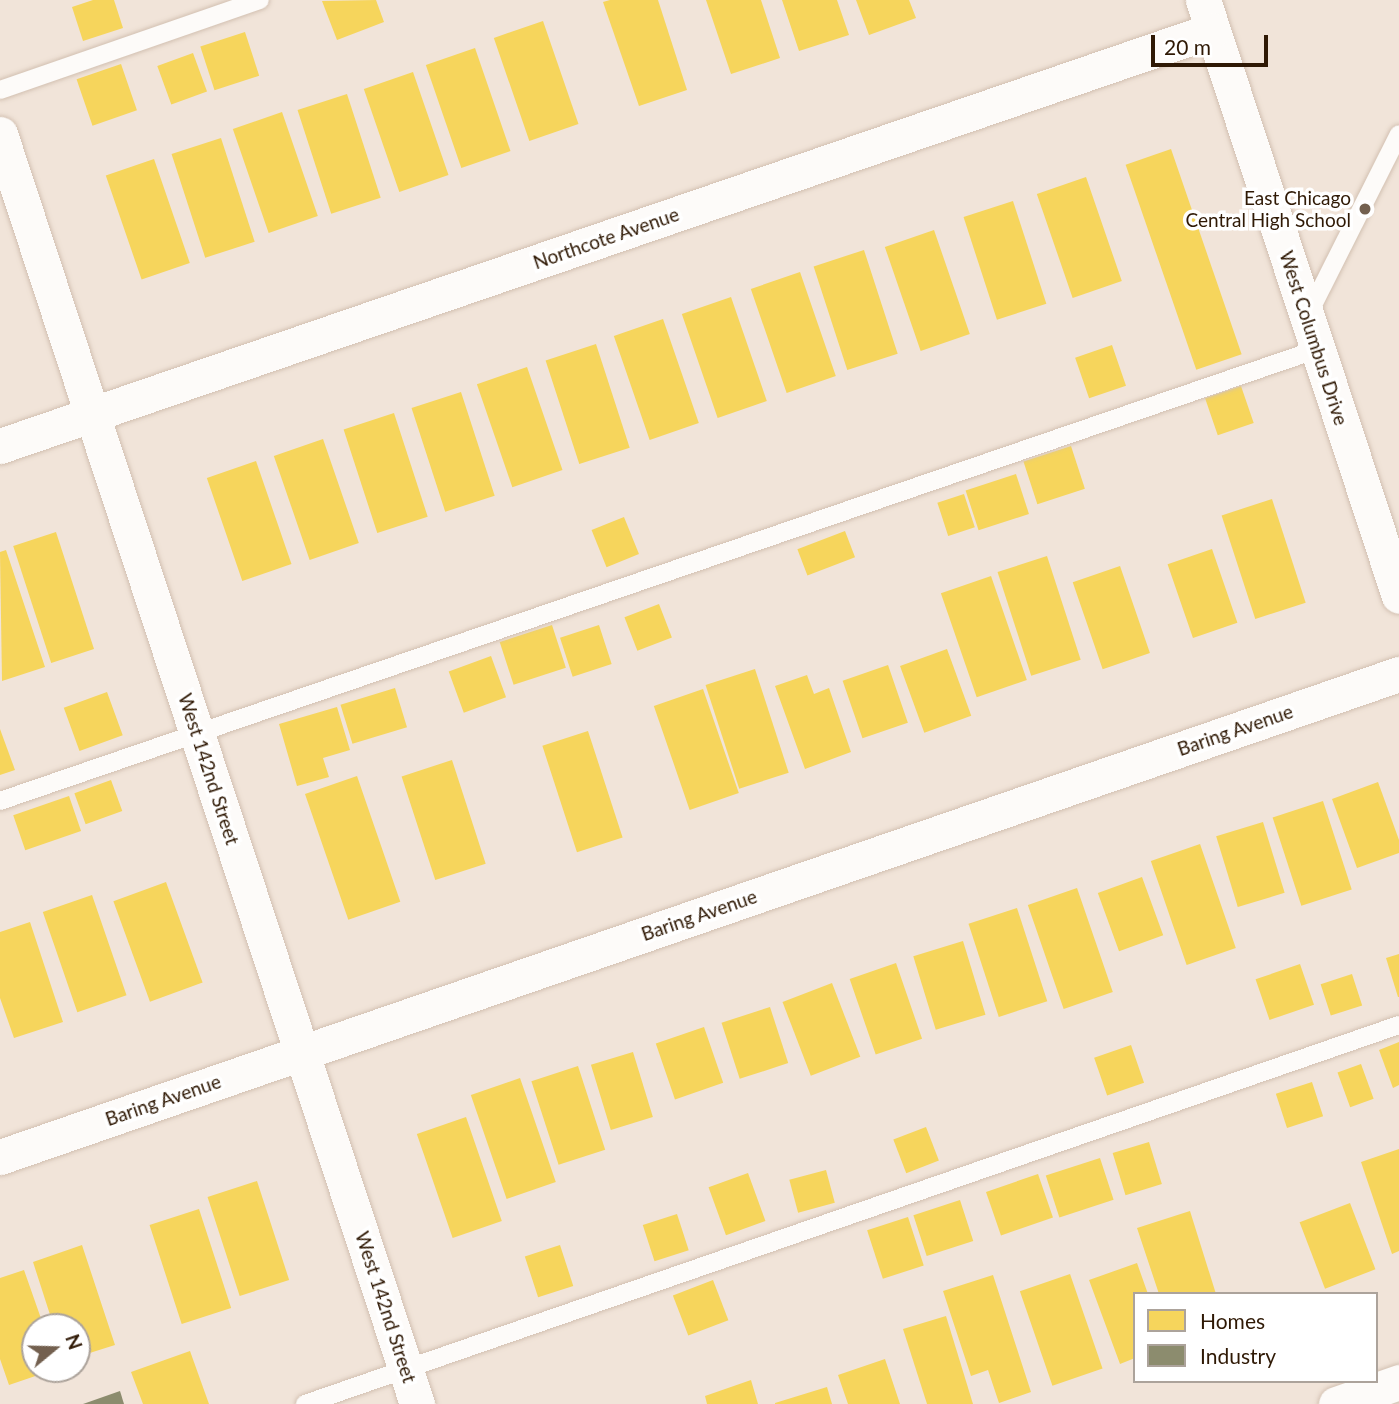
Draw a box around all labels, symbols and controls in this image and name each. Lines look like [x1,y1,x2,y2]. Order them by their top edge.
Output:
scale bar [1154,21,1271,65]
text: 20 m [1164,34,1211,59]
place label: East Chicago Central High School [1185,187,1351,231]
marker: East Chicago Central High School [1357,201,1373,217]
street label: Northcote Avenue [530,202,682,274]
street label: West Columbus Drive [1275,248,1353,428]
street label: West 142nd Street [174,690,244,848]
street label: Baring Avenue [1174,699,1296,761]
street label: Baring Avenue [638,884,760,946]
street label: Baring Avenue [102,1069,224,1131]
street label: West 142nd Street [351,1228,421,1386]
legend [1133,1292,1378,1383]
text: Homes [1200,1308,1265,1333]
north arrow [21,1313,91,1383]
text: N [61,1331,88,1352]
text: Industry [1200,1343,1276,1368]

